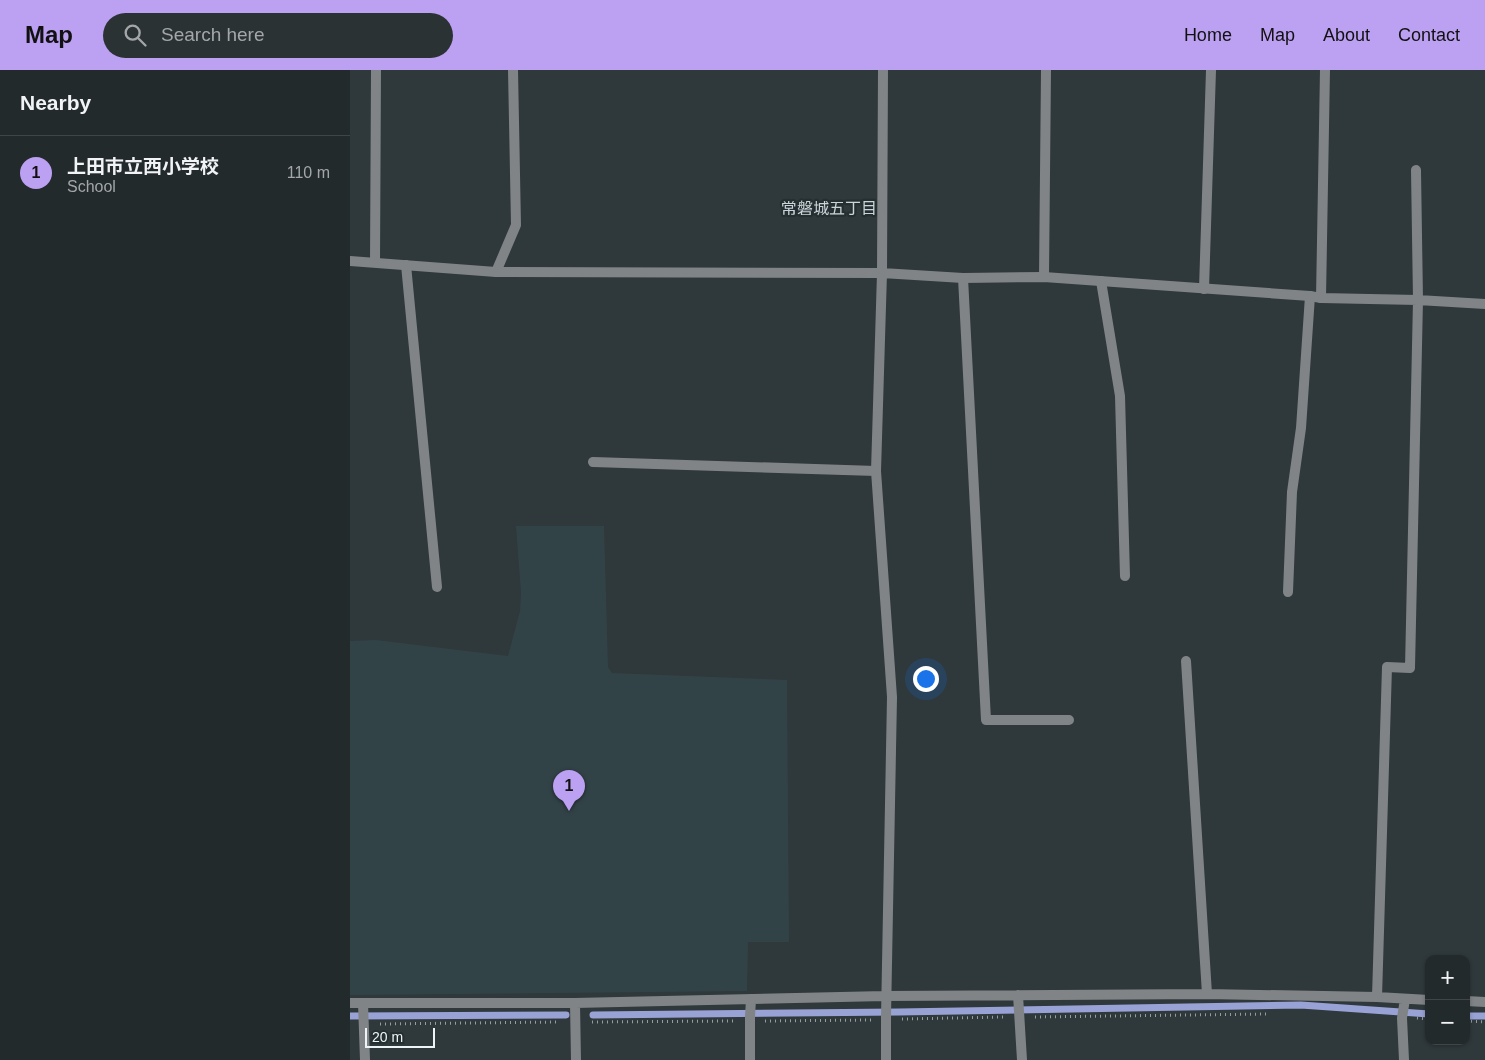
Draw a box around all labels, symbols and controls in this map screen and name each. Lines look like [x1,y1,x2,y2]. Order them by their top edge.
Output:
search box [103,13,453,58]
text: Map [25,21,73,48]
icon: search [121,21,149,49]
text: Search here [161,24,265,45]
text: Home [1184,25,1232,45]
text: Map [1260,25,1295,45]
text: About [1323,25,1370,45]
text: Contact [1398,25,1460,45]
text: Nearby [20,91,91,114]
text: 上田市立西小学校 [67,156,219,177]
text: 1 [32,164,40,181]
text: 110 m [287,164,330,181]
text: School [67,178,116,195]
district label: 常磐城五丁目 [781,200,877,217]
your location [913,666,939,692]
pin: 1 [553,770,585,811]
map controls [1425,955,1470,1045]
button: + [1425,955,1470,1000]
button: − [1425,1000,1470,1045]
scale bar [365,1025,435,1048]
text: 20 m [372,1029,403,1045]

